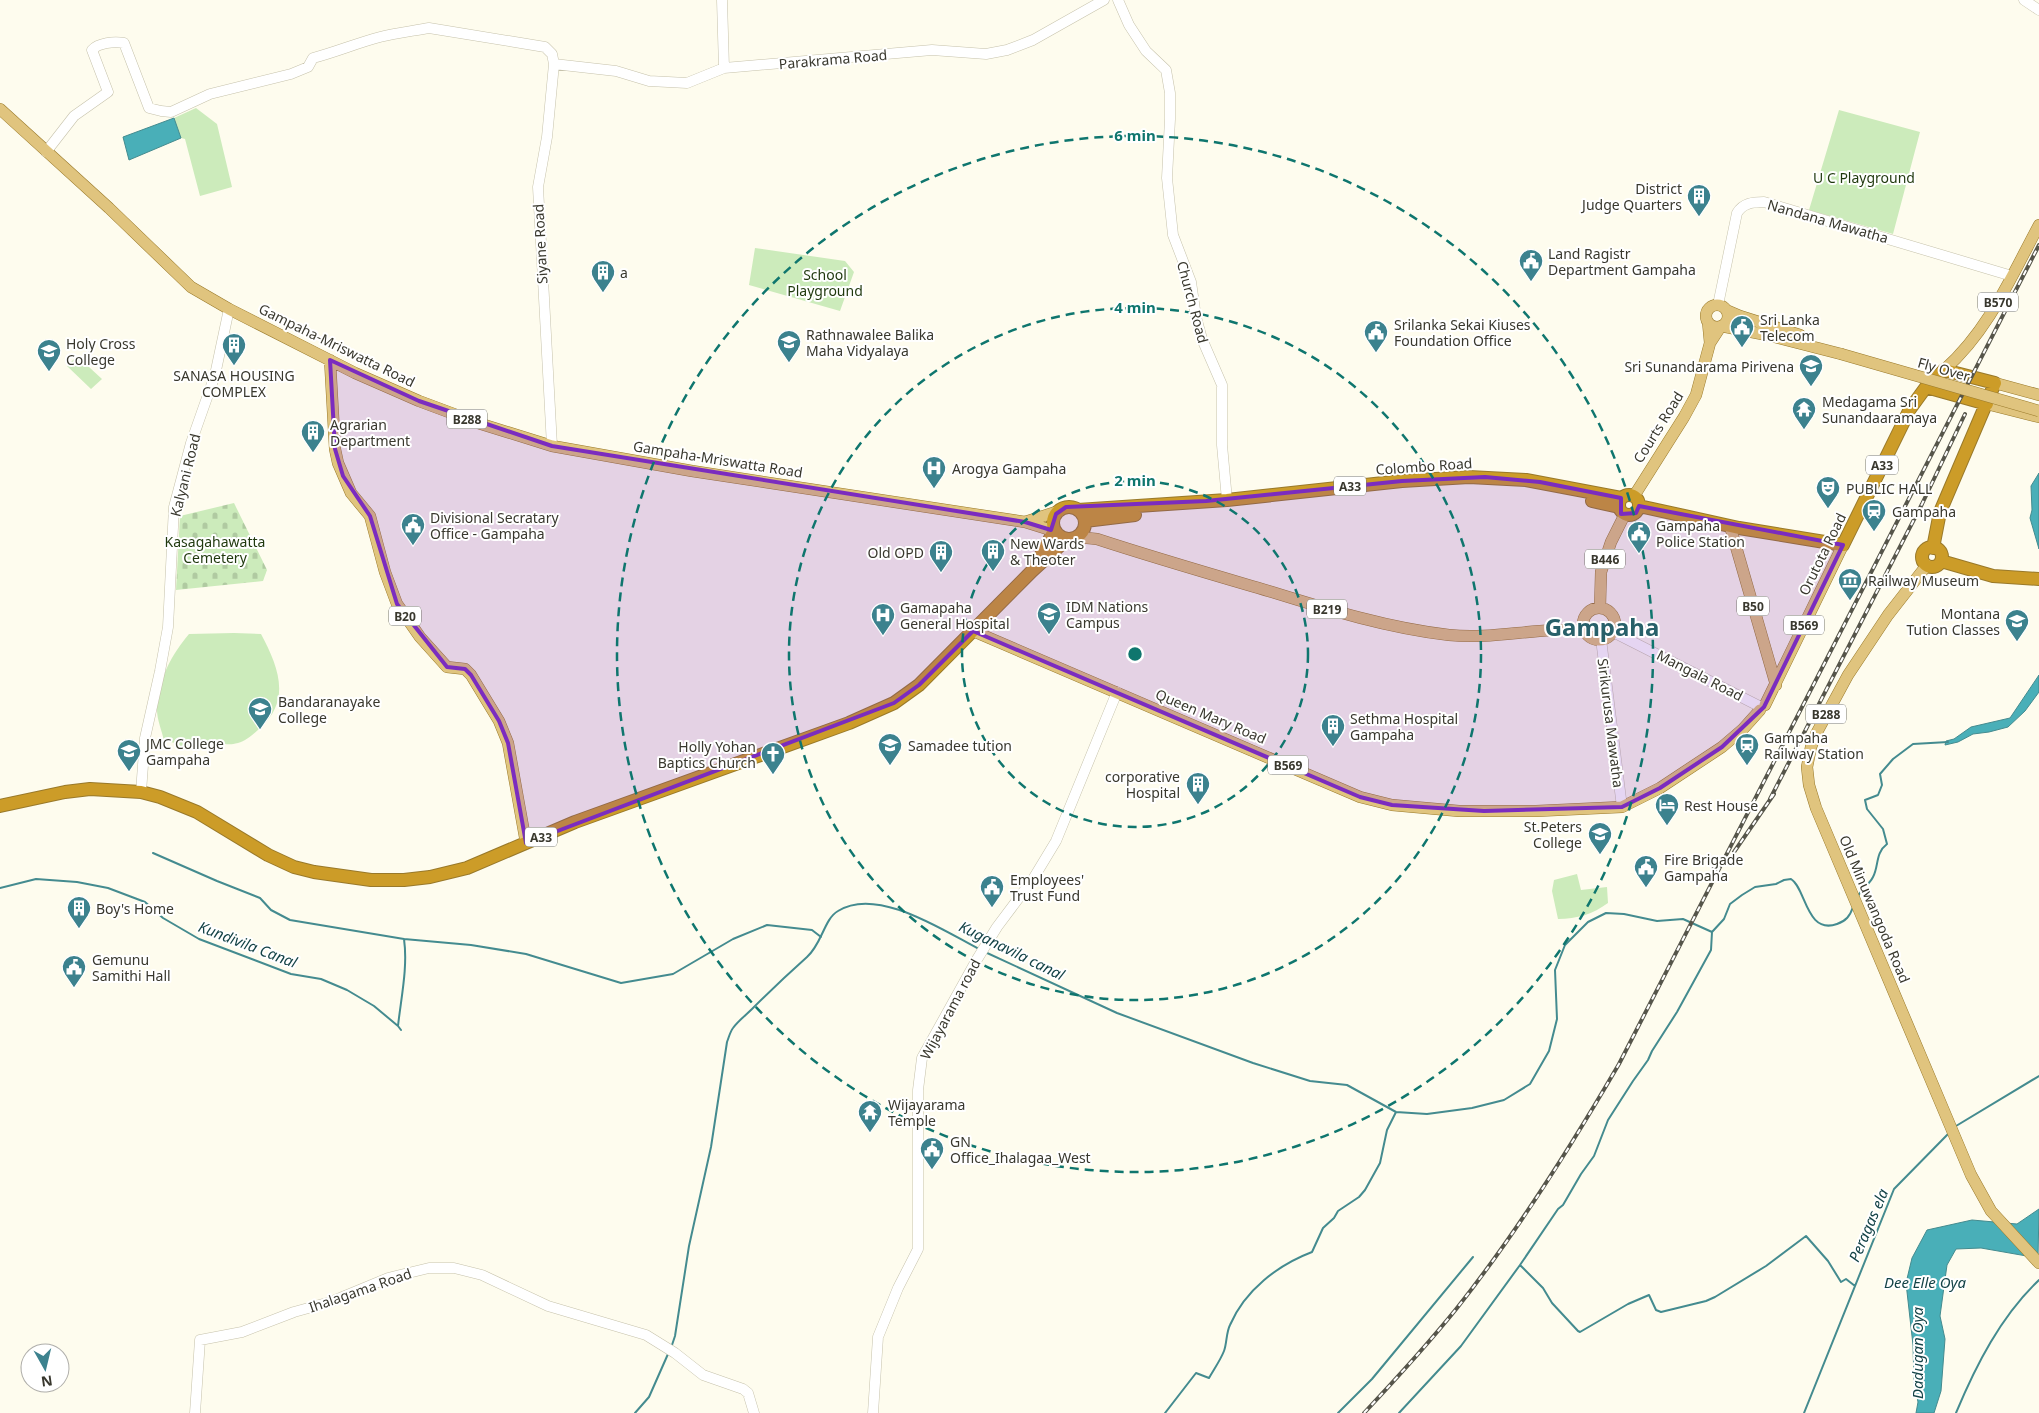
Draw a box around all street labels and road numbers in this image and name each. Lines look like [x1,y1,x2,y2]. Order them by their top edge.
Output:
street label: Parakrama Road [778,45,888,73]
street label: Nandana Mawatha [1765,195,1891,247]
street label: Siyane Road [528,203,552,285]
street label: Church Road [1173,259,1213,345]
road number: B570 [1978,292,2018,312]
street label: Gampaha-Mriswatta Road [256,299,418,391]
street label: Fly Over [1916,353,1972,386]
street label: Courts Road [1629,388,1687,466]
road number: B288 [447,409,487,428]
street label: Kalyani Road [166,432,204,518]
street label: Gampaha-Mriswatta Road [632,436,804,482]
street label: Colombo Road [1375,453,1473,479]
road number: A33 [1866,456,1898,474]
road number: A33 [1334,476,1366,496]
street label: Orutota Road [1794,510,1850,598]
road number: B446 [1585,550,1625,568]
road number: B50 [1737,596,1769,616]
road number: B219 [1307,600,1347,618]
road number: B20 [389,606,421,626]
road number: B569 [1784,616,1824,634]
street label: Mangala Road [1654,645,1746,705]
street label: Sirikurusa Mawatha [1594,657,1628,789]
street label: Queen Mary Road [1153,684,1269,748]
road number: B288 [1806,704,1846,724]
road number: B569 [1268,756,1308,774]
road number: A33 [525,828,557,846]
street label: Old Minuwangoda Road [1835,832,1915,986]
street label: Wijayarama road [915,955,985,1063]
street label: Ihalagama Road [306,1264,414,1316]

